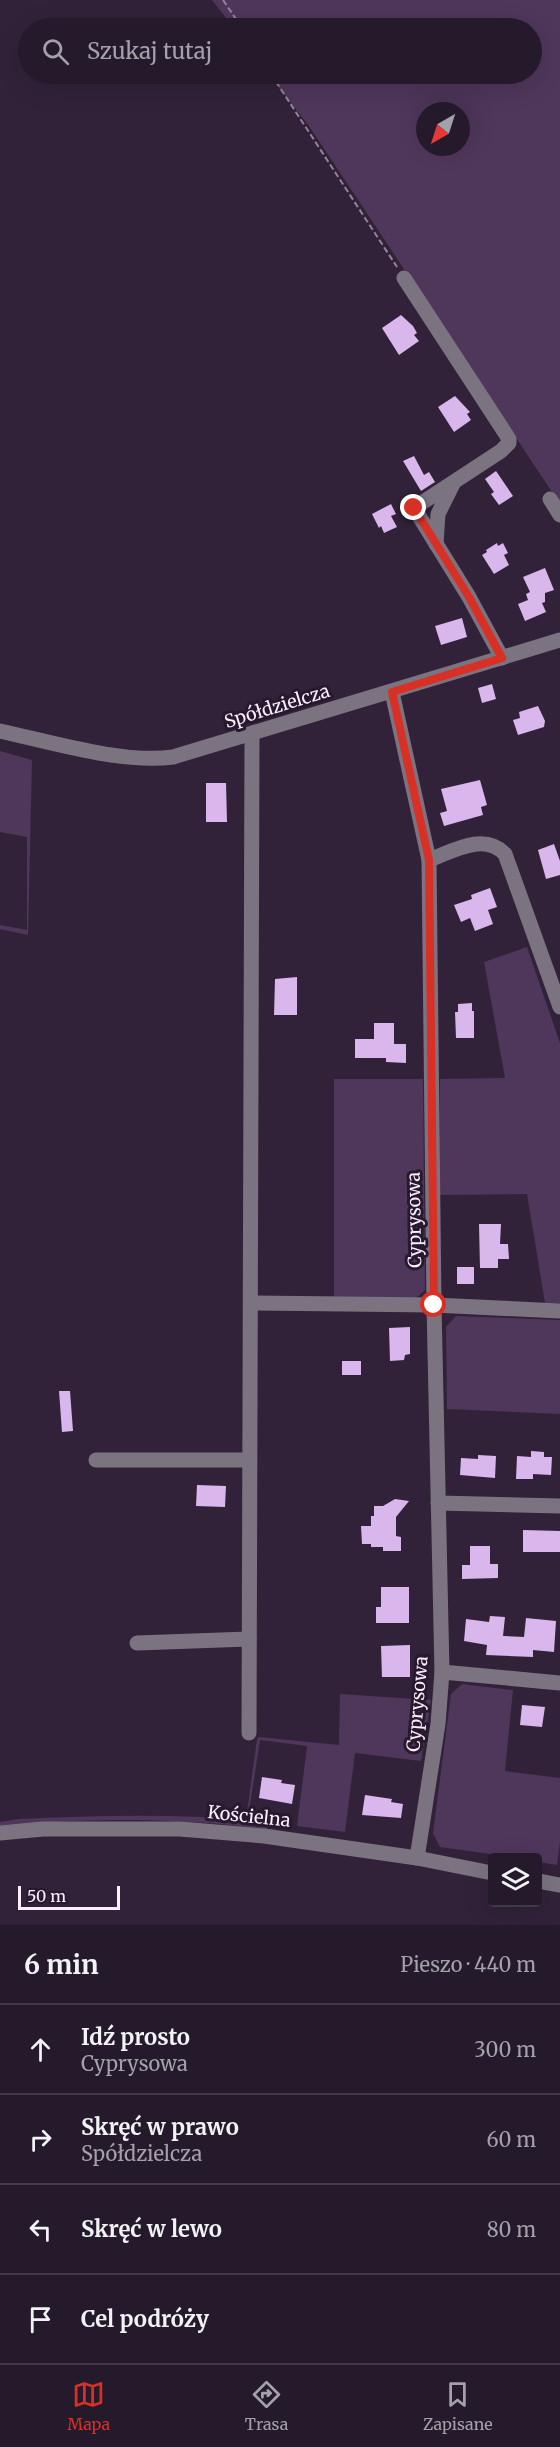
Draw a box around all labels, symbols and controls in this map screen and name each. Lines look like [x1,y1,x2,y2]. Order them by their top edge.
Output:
search box [18,18,542,84]
icon: search [39,35,72,68]
text: Szukaj tutaj [87,37,212,65]
north arrow [416,102,470,156]
route end [400,494,426,520]
street label: Spółdzielcza [221,679,333,733]
street label: Cyprysowa [402,1171,426,1268]
route start [420,1291,446,1317]
street label: Cyprysowa [401,1655,433,1753]
street label: Kościelna [206,1800,292,1832]
map controls [488,1853,542,1907]
button: layers [488,1853,542,1907]
scale bar [18,1883,120,1910]
text: 50 m [27,1886,66,1906]
text: 6 min [24,1948,99,1981]
text: Pieszo · 440 m [400,1952,536,1977]
text: Idź prosto [81,2023,190,2051]
icon: ahead [24,2033,57,2066]
text: 300 m [474,2037,536,2062]
text: Cyprysowa [81,2051,188,2076]
text: Skręć w prawo [81,2113,239,2141]
icon: right [24,2123,57,2156]
text: 60 m [486,2127,536,2152]
text: Spółdzielcza [81,2141,202,2166]
icon: left [24,2213,57,2246]
text: Skręć w lewo [81,2215,222,2243]
text: 80 m [487,2217,536,2242]
icon: arrive [24,2303,57,2336]
text: Cel podróży [81,2305,209,2333]
tab: Mapa [67,2378,110,2434]
tab: Trasa [245,2378,288,2434]
tab: Zapisane [423,2378,493,2434]

